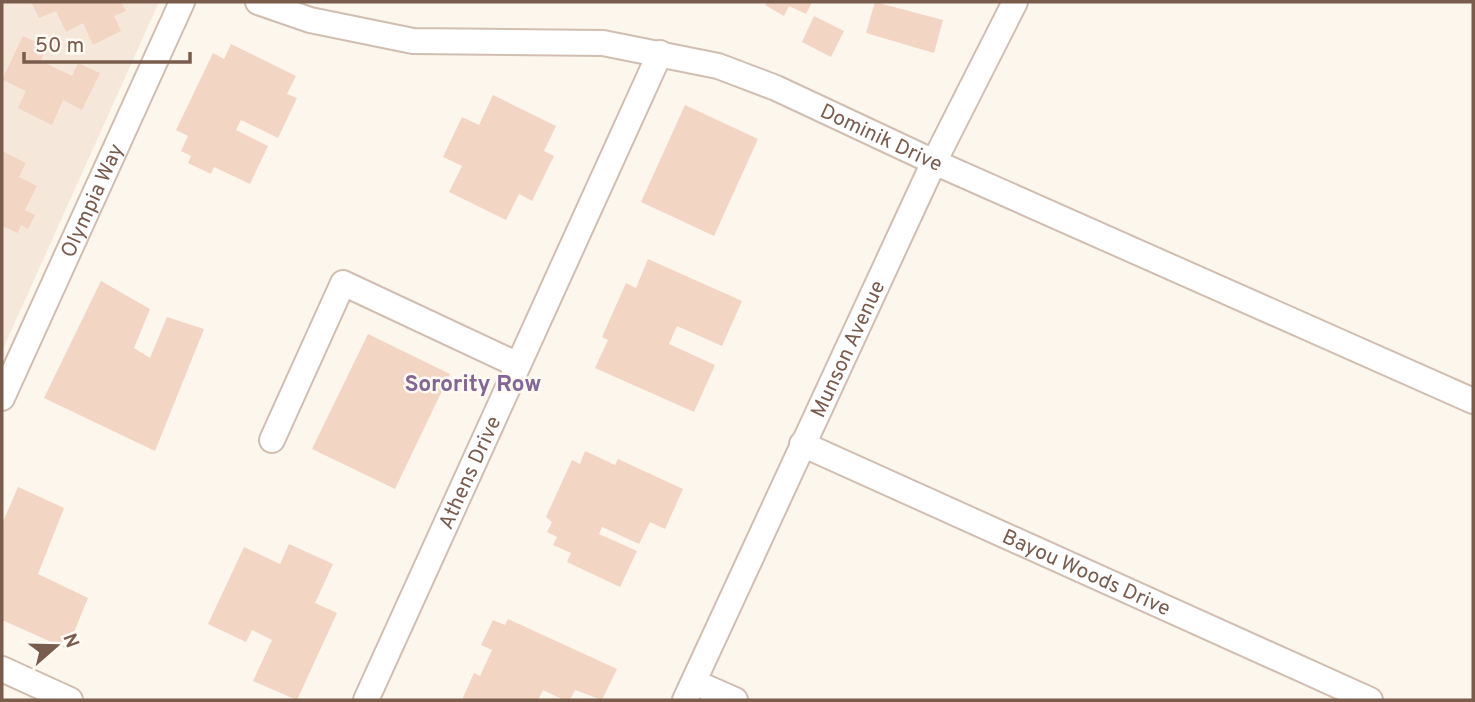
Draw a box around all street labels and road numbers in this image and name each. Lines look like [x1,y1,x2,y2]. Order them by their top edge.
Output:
street label: Dominik Drive [815,99,946,179]
street label: Olympia Way [56,140,131,262]
street label: Munson Avenue [806,277,892,422]
street label: Athens Drive [433,412,508,534]
street label: Bayou Woods Drive [997,524,1174,623]

